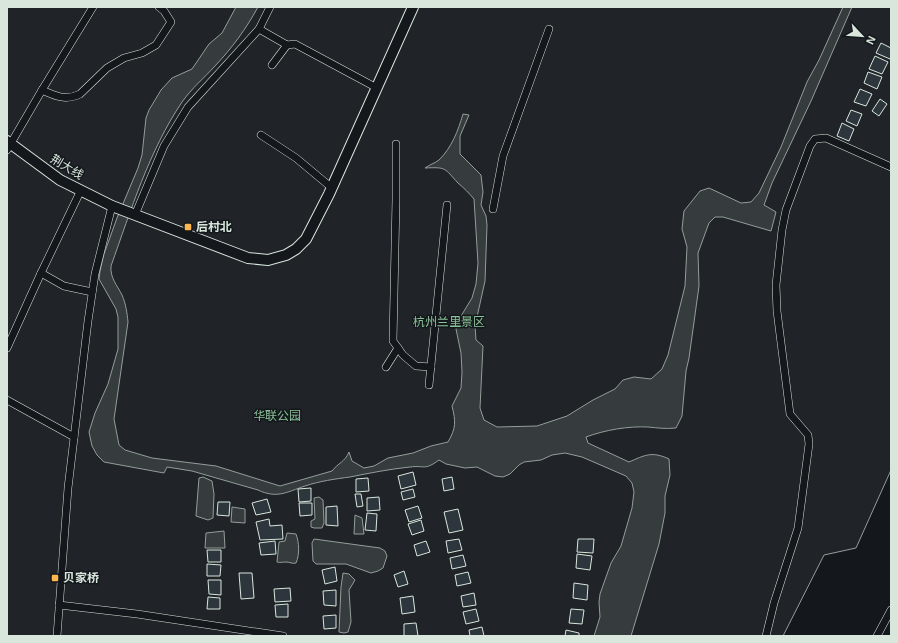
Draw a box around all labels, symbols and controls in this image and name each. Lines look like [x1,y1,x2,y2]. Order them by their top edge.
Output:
north arrow [842,16,882,56]
text: N [864,34,878,47]
street label: 荆大线 [48,152,86,182]
place label: 后村北 [196,220,232,234]
marker: 后村北 [183,222,193,232]
park label: 杭州兰里景区 [413,315,485,329]
park label: 华联公园 [253,409,301,423]
place label: 贝家桥 [63,571,99,585]
marker: 贝家桥 [50,573,60,583]

